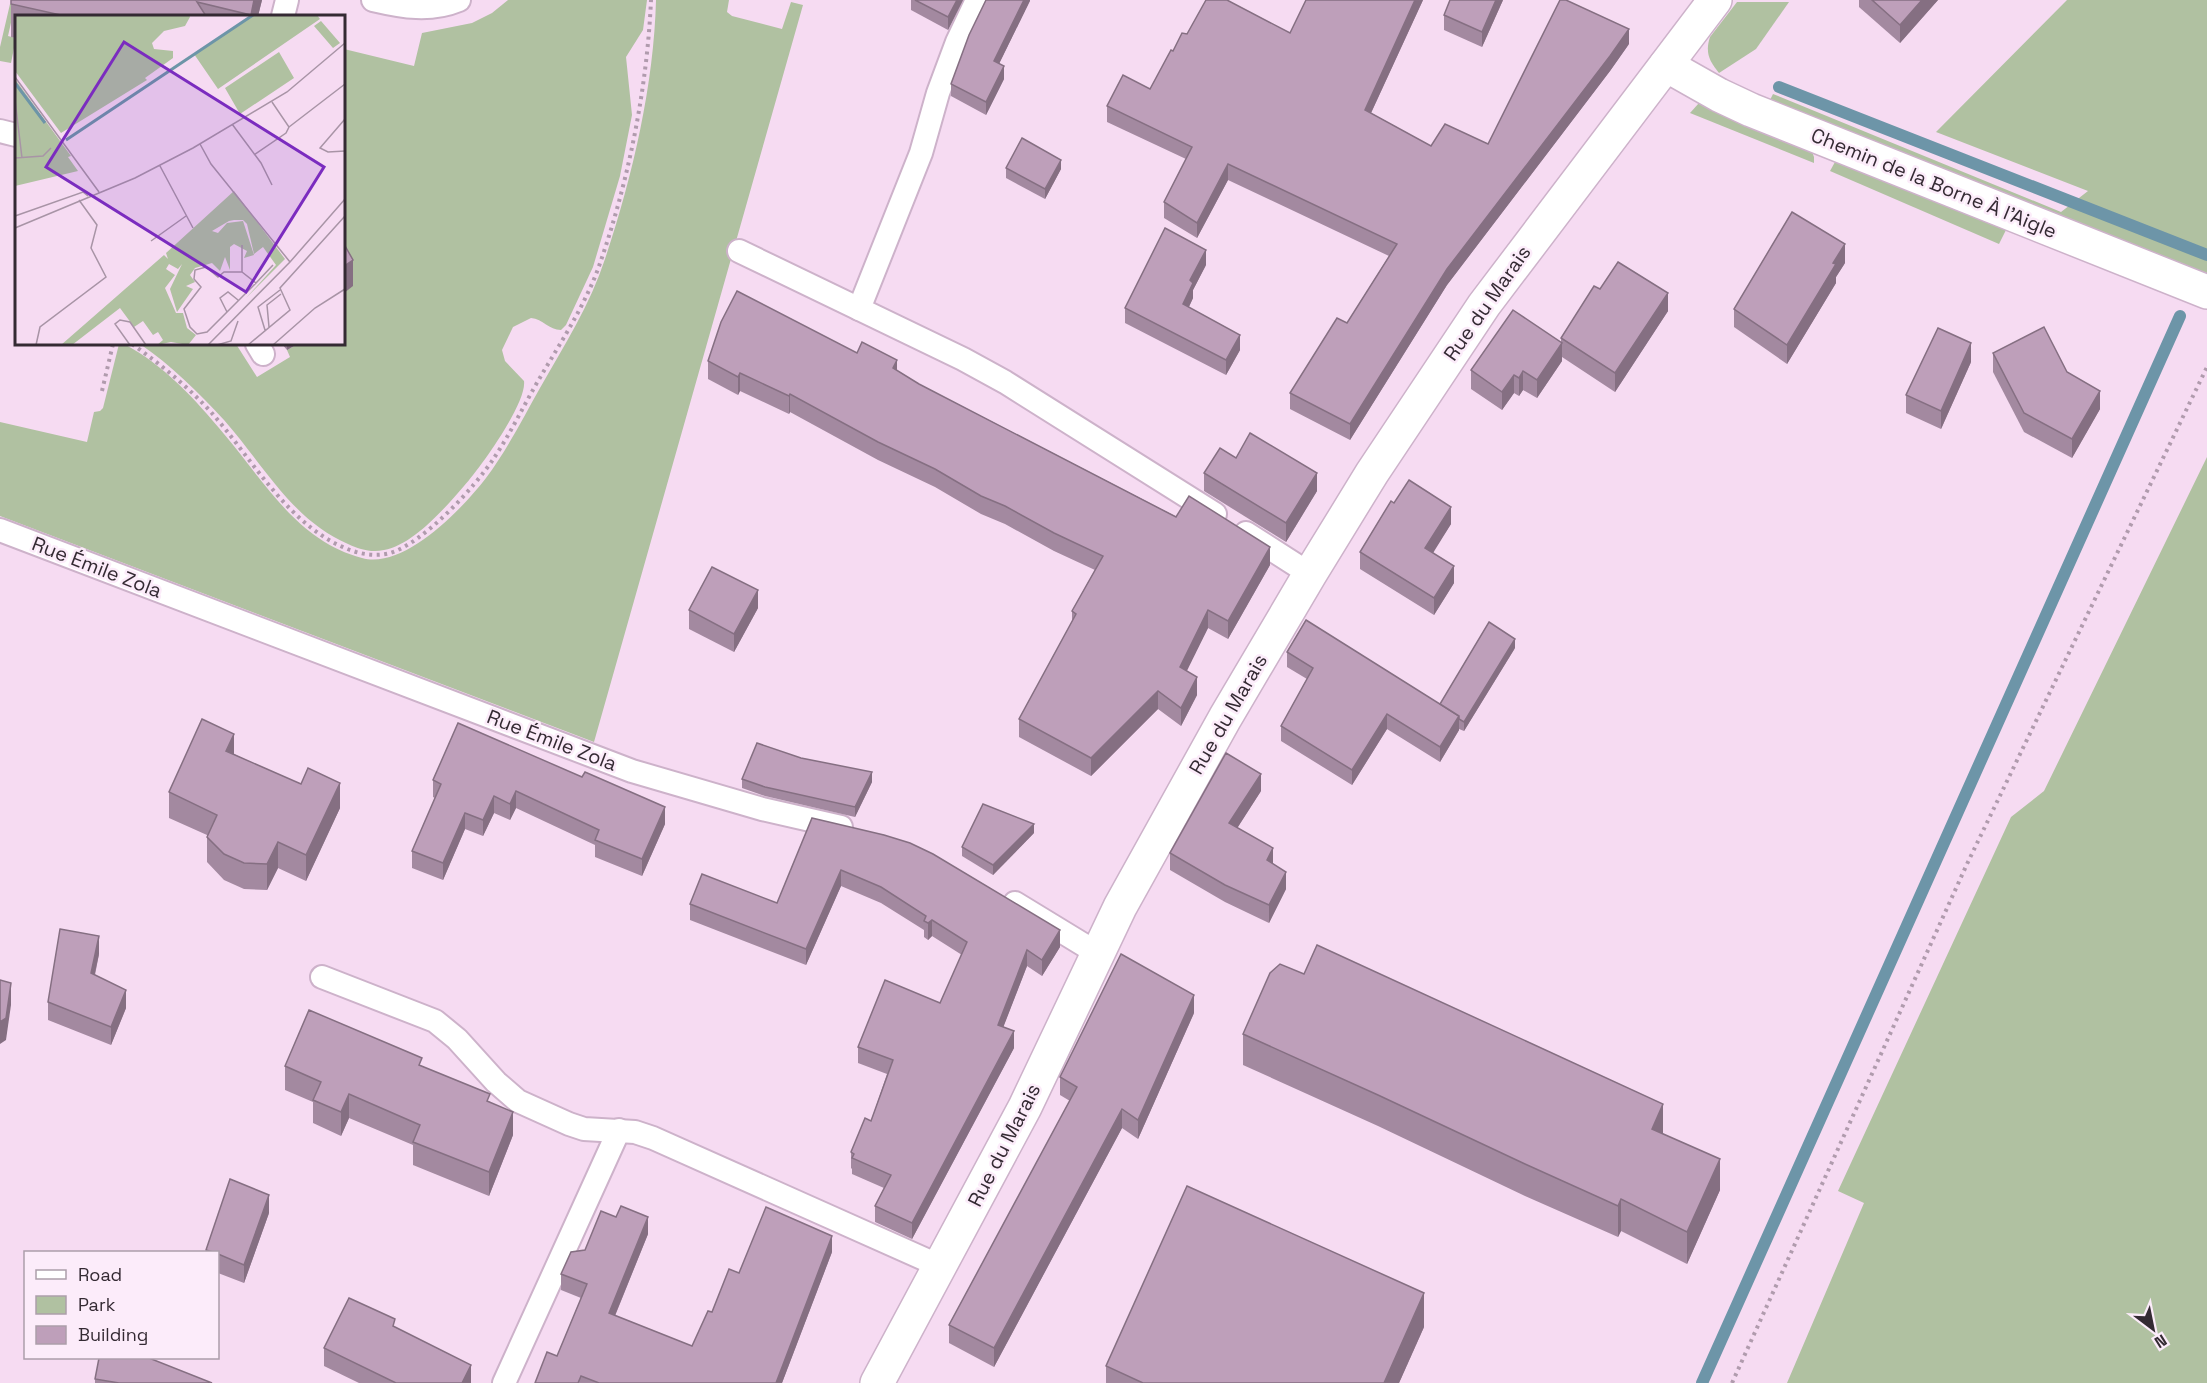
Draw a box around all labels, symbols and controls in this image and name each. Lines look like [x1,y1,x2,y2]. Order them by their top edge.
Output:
inset map [15,15,345,345]
street label: Chemin de la Borne À l'Aigle [1807,122,2061,244]
street label: Rue du Marais [1438,240,1536,366]
street label: Rue Émile Zola [28,530,166,604]
street label: Rue du Marais [1183,649,1273,779]
street label: Rue Émile Zola [483,703,621,777]
street label: Rue du Marais [962,1079,1046,1211]
legend [24,1251,219,1359]
text: Road [78,1263,122,1286]
text: Park [78,1293,116,1316]
north arrow [2123,1299,2183,1359]
text: Building [78,1323,148,1346]
text: N [2151,1330,2171,1353]

